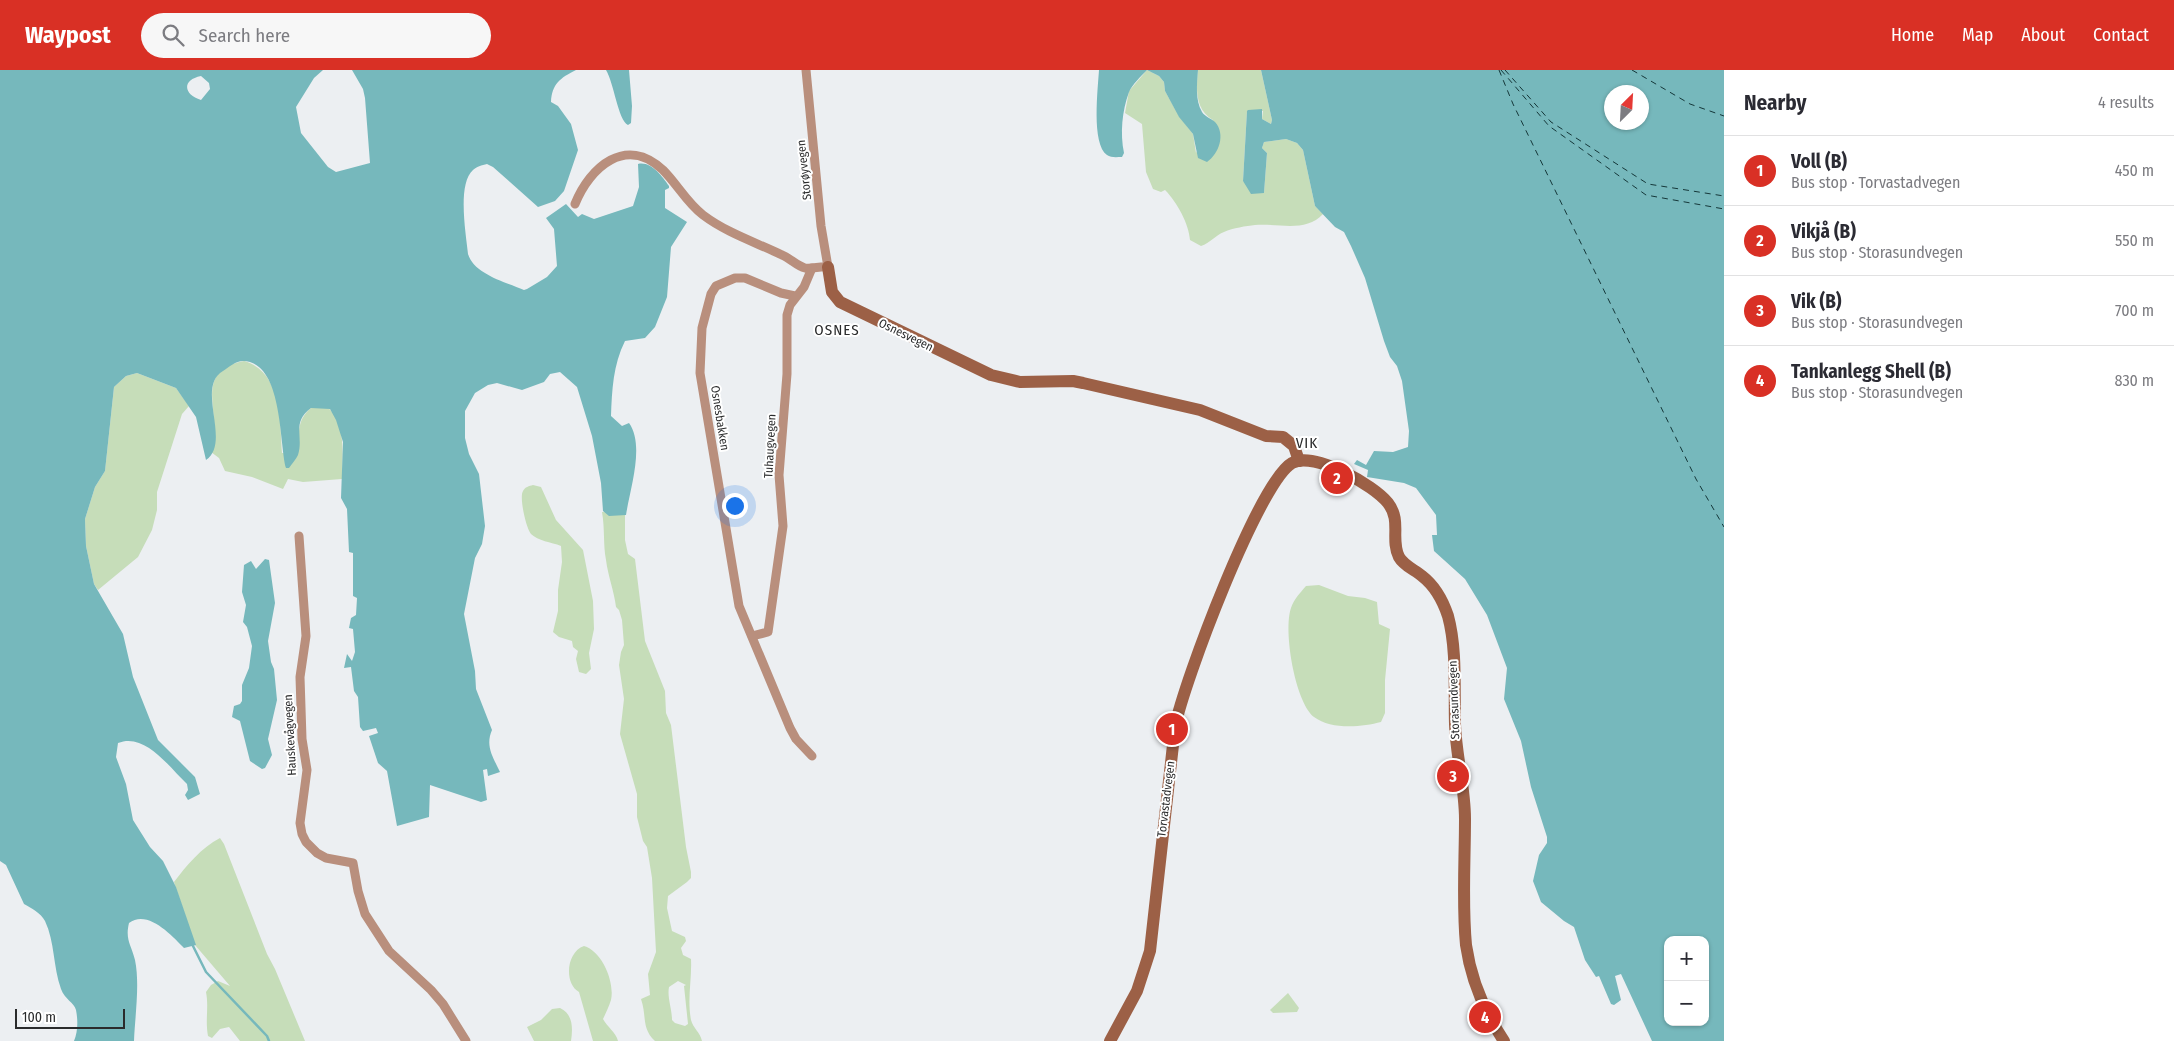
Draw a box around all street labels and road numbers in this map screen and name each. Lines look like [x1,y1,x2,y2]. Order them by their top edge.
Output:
street label: Storøyvegen [794,139,814,201]
street label: Osnesvegen [877,316,935,354]
street label: Osnesbakken [708,385,732,451]
street label: Tuhaugvegen [761,413,779,479]
street label: Storasundvegen [1446,660,1462,740]
street label: Hauskevågvegen [281,694,299,776]
street label: Torvastadvegen [1154,760,1178,838]

